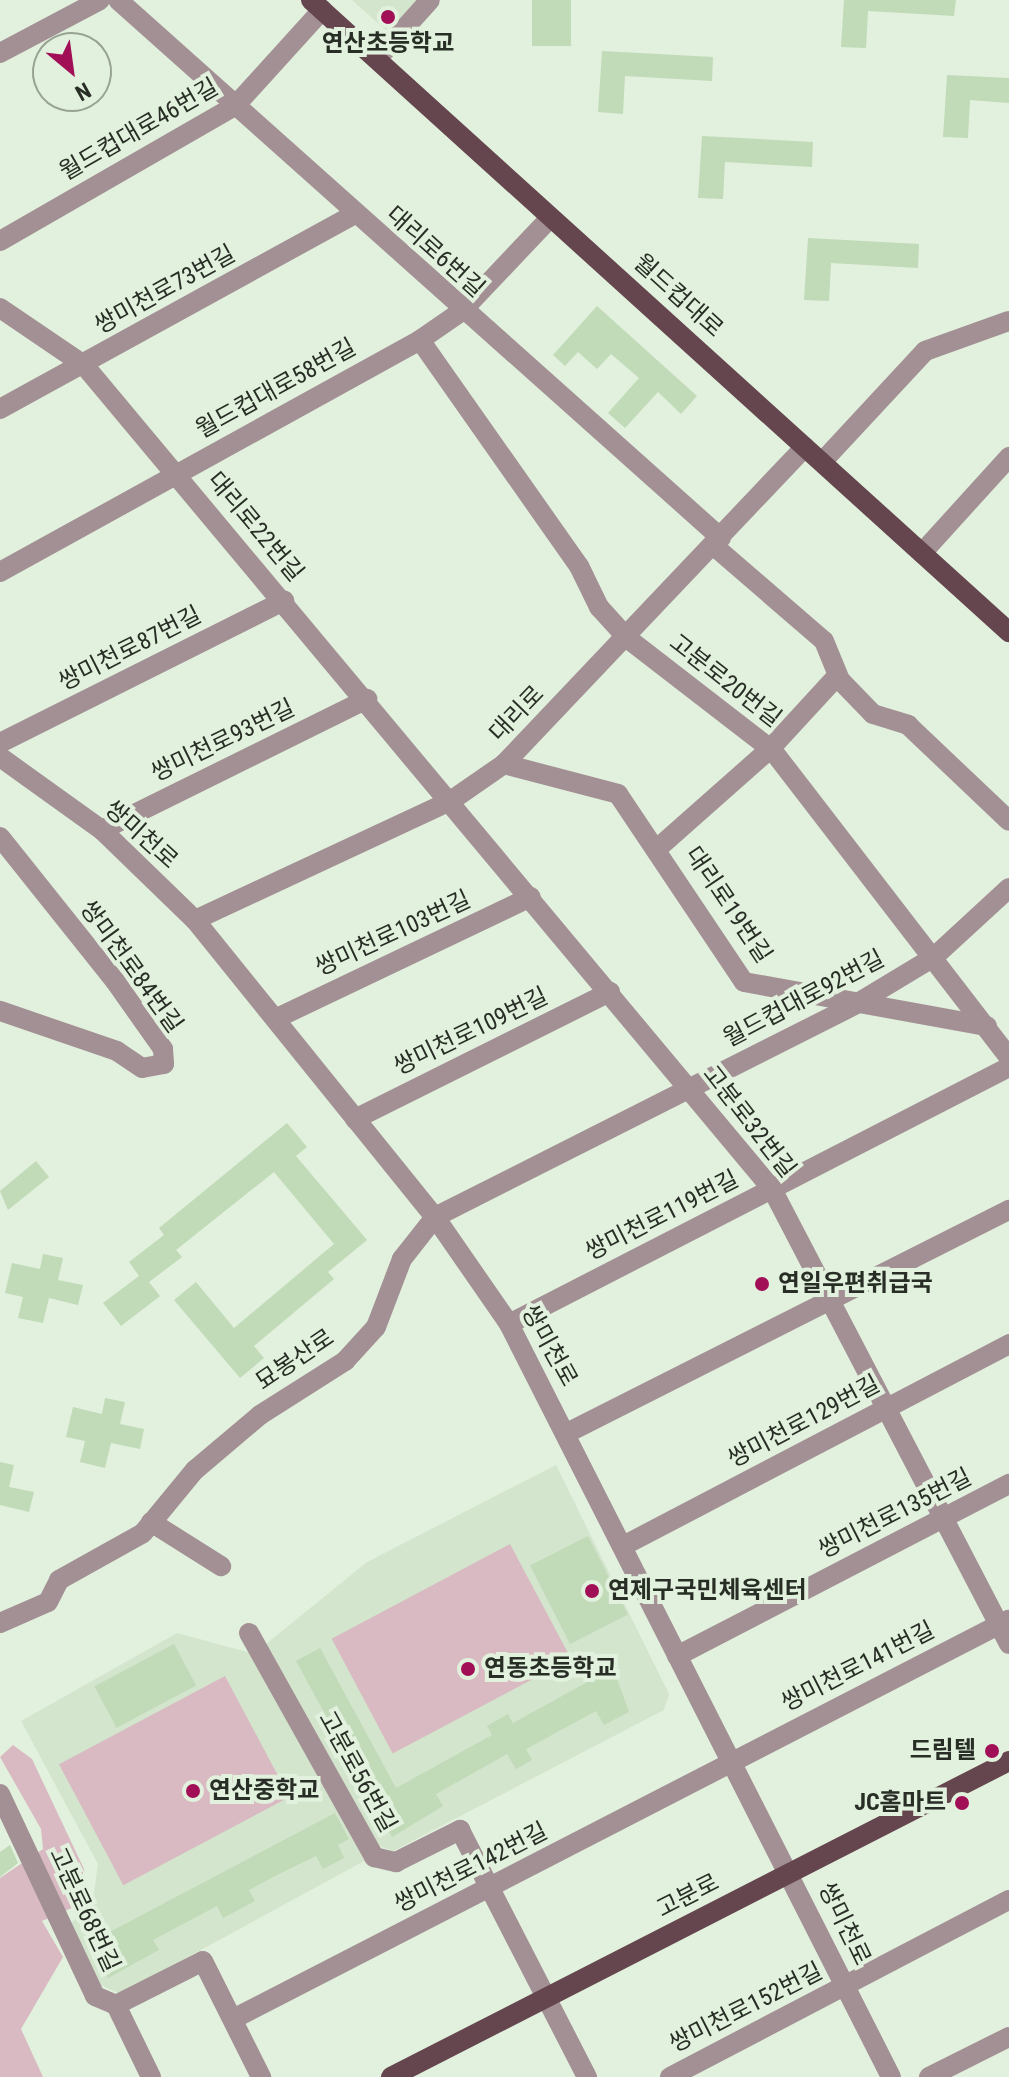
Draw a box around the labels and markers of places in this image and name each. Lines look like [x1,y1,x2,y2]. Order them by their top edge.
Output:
marker: 연산초등학교 [379,8,397,26]
place label: 연산초등학교 [322,30,454,58]
place label: 연일우편취급국 [778,1270,933,1298]
marker: 연일우편취급국 [753,1275,771,1293]
place label: 연제구국민체육센터 [608,1577,807,1605]
marker: 연제구국민체육센터 [583,1582,601,1600]
place label: 연동초등학교 [484,1655,616,1683]
marker: 연동초등학교 [459,1660,477,1678]
place label: 드림텔 [910,1737,976,1765]
marker: 드림텔 [983,1742,1001,1760]
place label: 연산중학교 [209,1777,319,1805]
marker: 연산중학교 [184,1782,202,1800]
place label: JC홈마트 [854,1789,946,1817]
marker: JC홈마트 [953,1794,971,1812]

